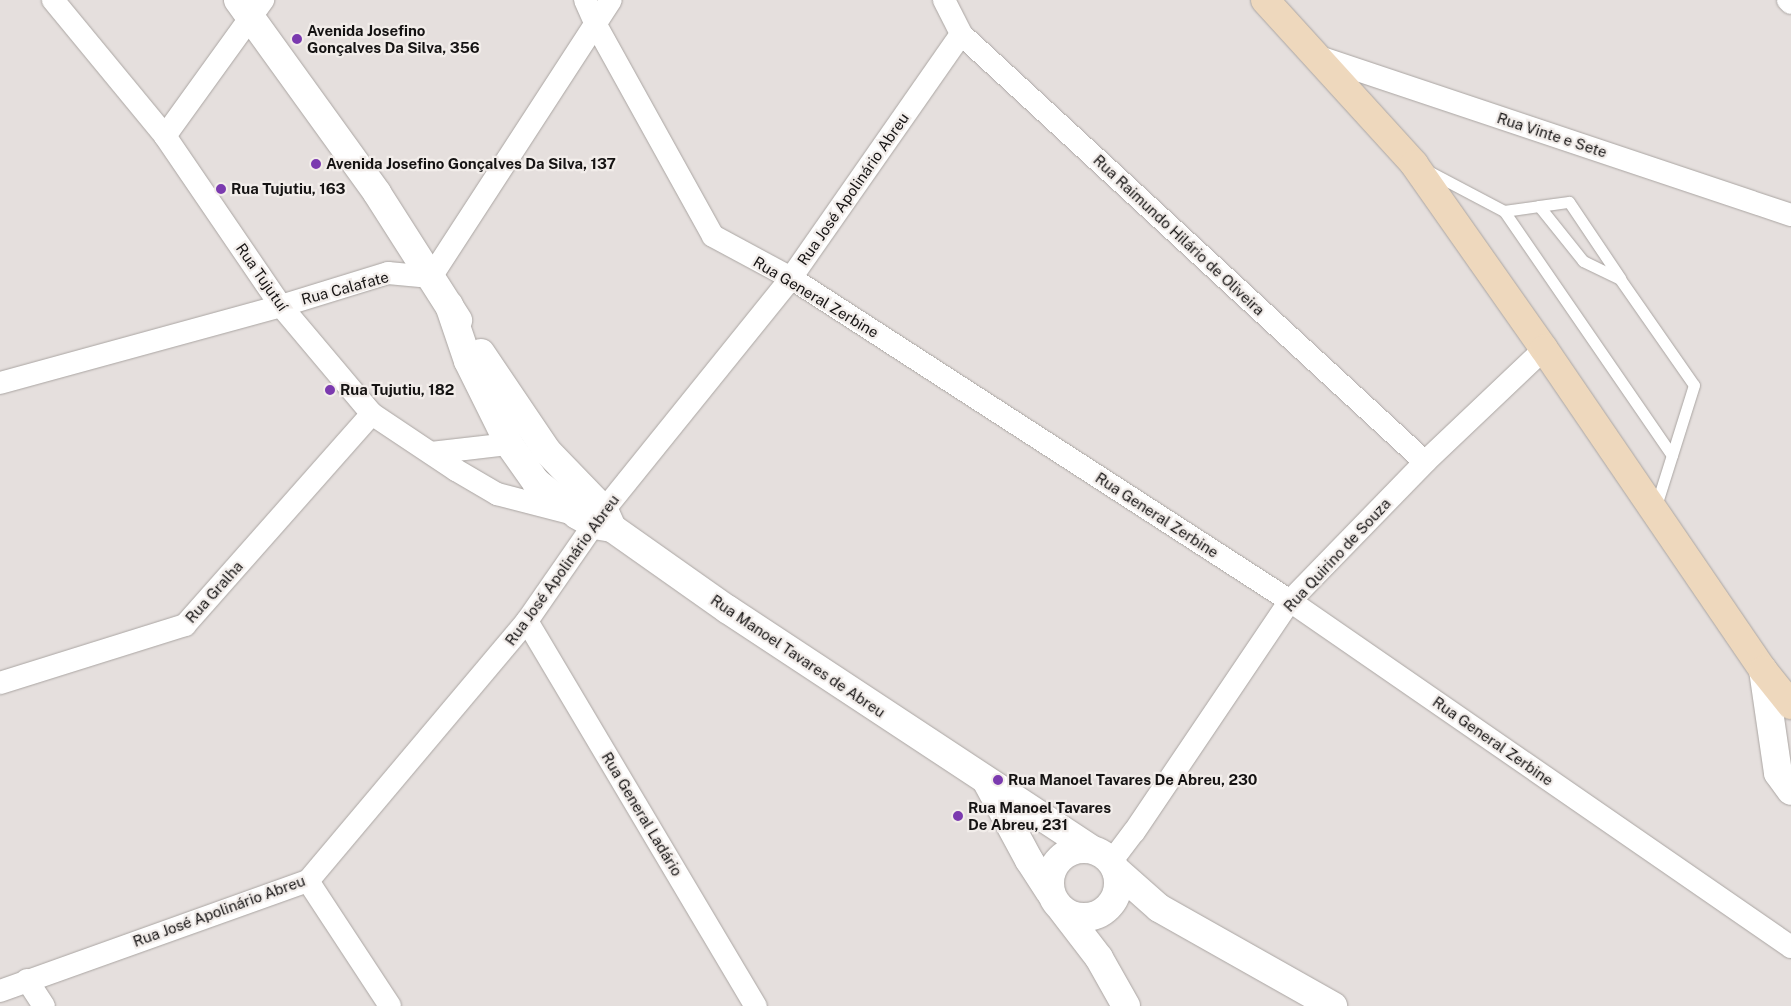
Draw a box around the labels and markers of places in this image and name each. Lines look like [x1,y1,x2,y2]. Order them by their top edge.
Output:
place label: Avenida Josefino Gonçalves Da Silva, 356 [307,21,480,56]
marker: Avenida Josefino Gonçalves Da Silva, 356 [291,33,303,45]
place label: Avenida Josefino Gonçalves Da Silva, 137 [326,155,616,173]
marker: Avenida Josefino Gonçalves Da Silva, 137 [310,158,322,170]
place label: Rua Tujutiu, 163 [231,180,346,198]
marker: Rua Tujutiu, 163 [215,183,227,195]
place label: Rua Tujutiu, 182 [340,381,454,399]
marker: Rua Tujutiu, 182 [324,384,336,396]
place label: Rua Manoel Tavares De Abreu, 230 [1008,771,1258,789]
marker: Rua Manoel Tavares De Abreu, 230 [992,774,1004,786]
place label: Rua Manoel Tavares De Abreu, 231 [968,798,1111,833]
marker: Rua Manoel Tavares De Abreu, 231 [952,810,964,822]

